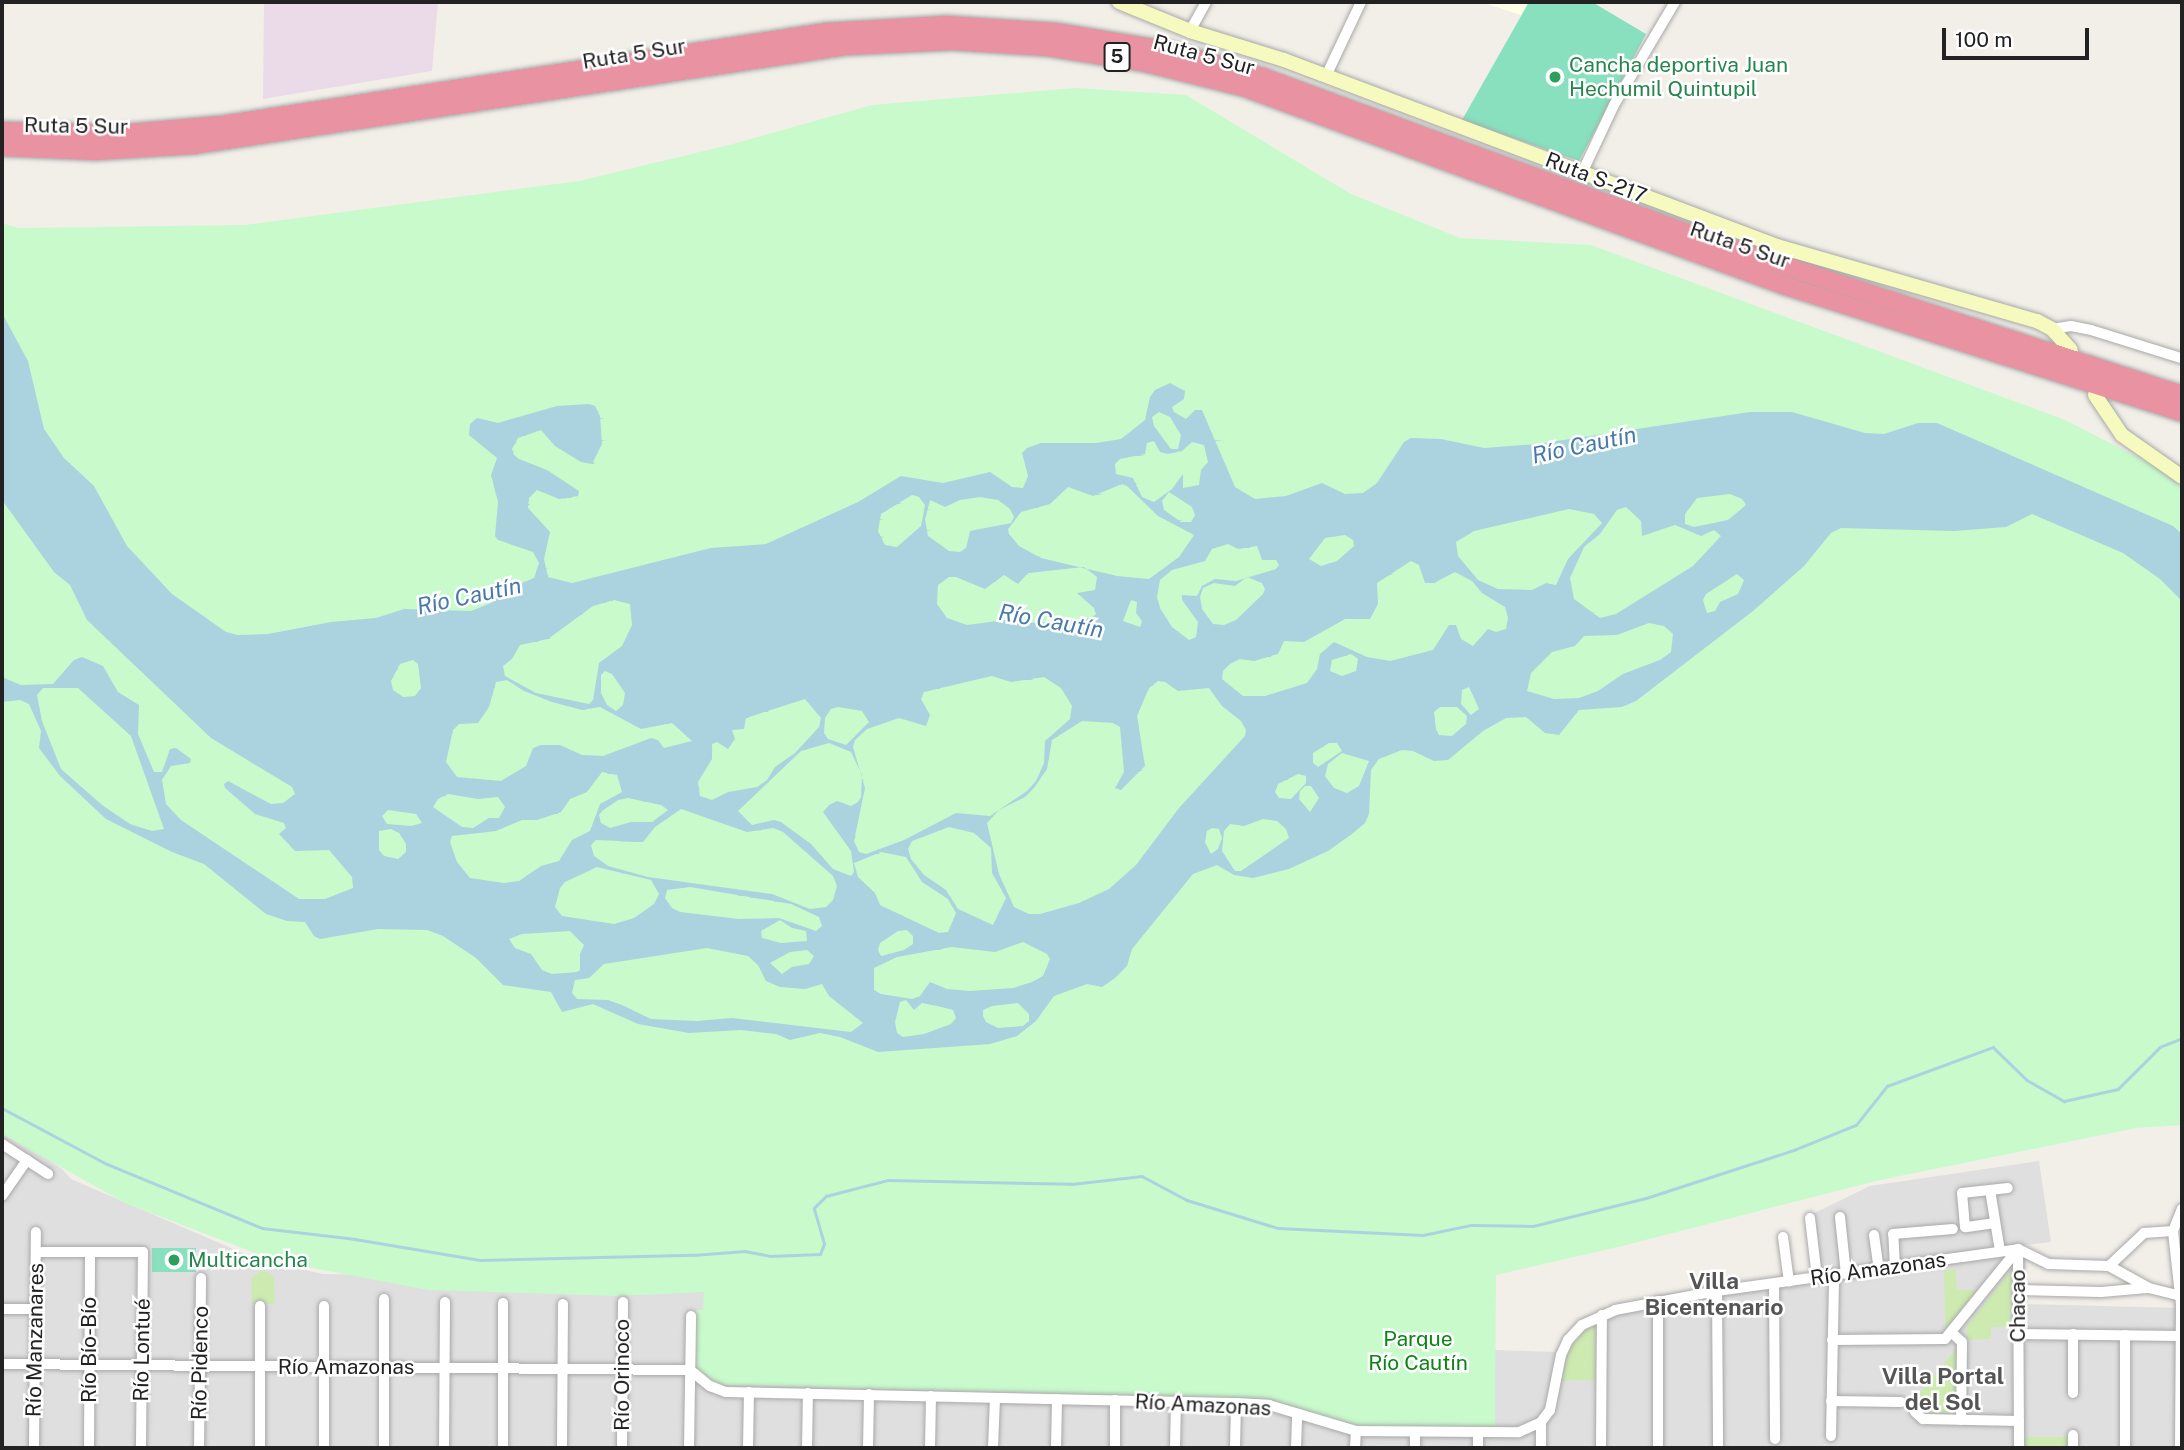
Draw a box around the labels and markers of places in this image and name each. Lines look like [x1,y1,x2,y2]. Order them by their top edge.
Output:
place label: Cancha deportiva Juan Hechumil Quintupil [1569,52,1788,102]
marker: Cancha deportiva Juan Hechumil Quintupil [1547,69,1563,85]
place label: Multicancha [188,1247,308,1273]
marker: Multicancha [166,1252,182,1268]

